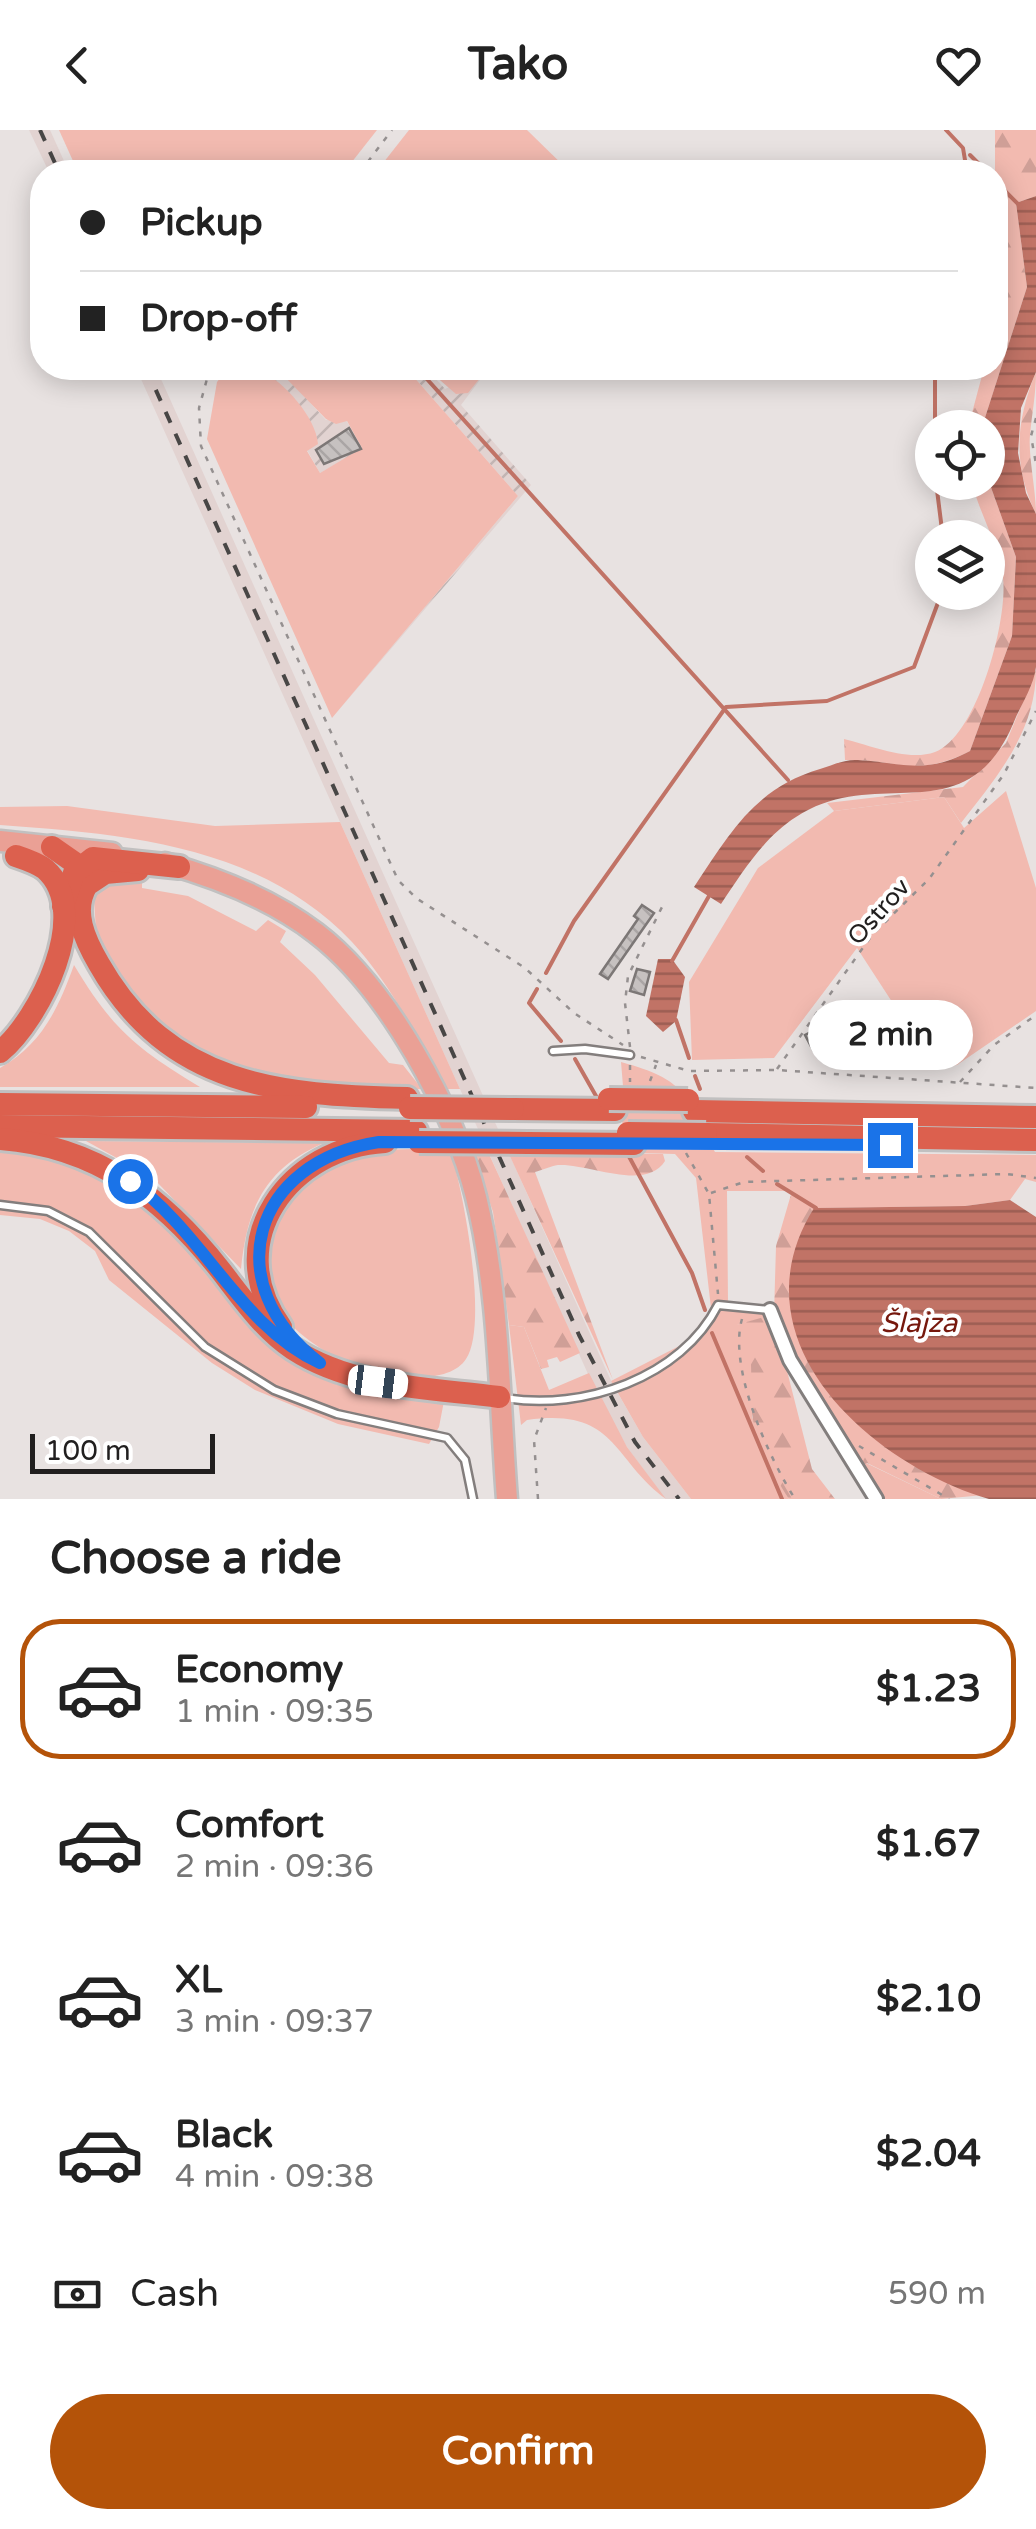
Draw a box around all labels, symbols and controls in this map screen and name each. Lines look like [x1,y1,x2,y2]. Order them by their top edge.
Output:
icon: back [50,38,105,93]
text: Tako [468,38,568,92]
icon: heart [931,38,986,93]
text: Pickup [140,200,263,246]
text: Drop-off [140,296,297,342]
map controls [915,410,1005,610]
button: locate [915,410,1005,500]
button: layers [915,520,1005,610]
street label: Ostrov [841,872,916,951]
callout: 2 min [808,1000,972,1070]
text: 2 min [848,1016,933,1054]
route end [868,1123,913,1168]
route start [108,1159,153,1204]
water label: Šlajza [881,1306,959,1340]
car [346,1363,410,1401]
scale bar [30,1429,215,1474]
text: 100 m [45,1434,131,1468]
text: Choose a ride [50,1532,341,1586]
icon: car [55,1644,145,1734]
text: Economy [175,1647,343,1693]
text: $1.23 [876,1666,981,1712]
text: 1 min · 09:35 [175,1693,374,1731]
icon: car [55,1799,145,1889]
text: Comfort [175,1802,324,1848]
text: $1.67 [876,1821,981,1867]
text: 2 min · 09:36 [175,1848,374,1886]
icon: car [55,1954,145,2044]
text: XL [175,1957,222,2003]
text: $2.10 [876,1976,981,2022]
text: 3 min · 09:37 [175,2003,374,2041]
icon: car [55,2109,145,2199]
text: Black [175,2112,273,2158]
text: $2.04 [876,2131,981,2177]
text: 4 min · 09:38 [175,2158,374,2196]
icon: cash [50,2267,105,2322]
text: Cash [130,2271,219,2317]
text: 590 m [888,2275,986,2313]
button: Confirm [50,2394,986,2509]

